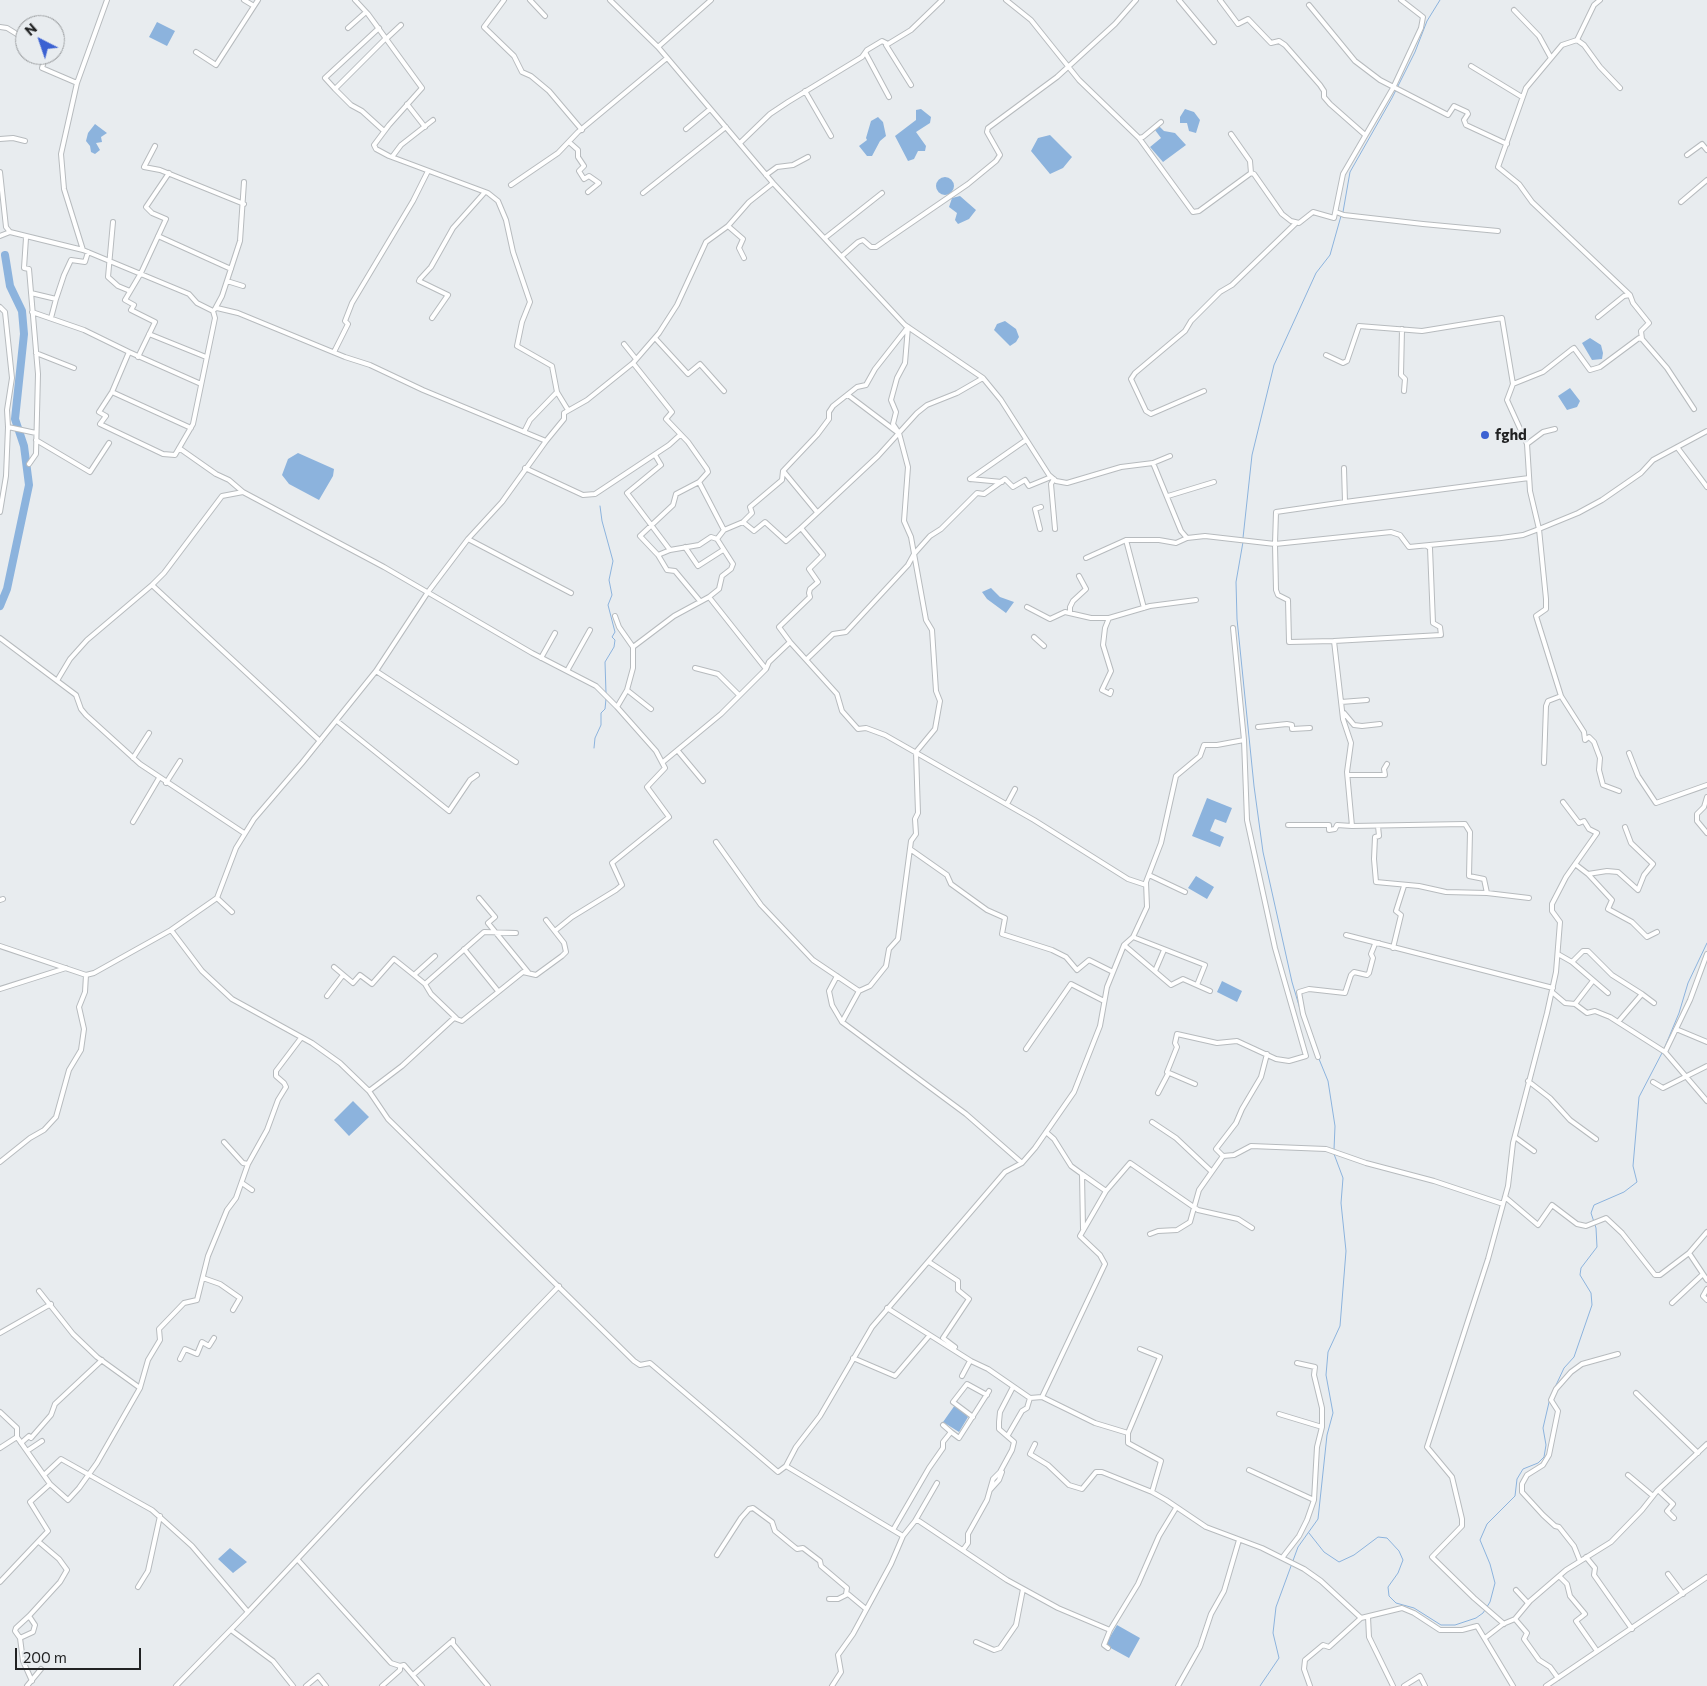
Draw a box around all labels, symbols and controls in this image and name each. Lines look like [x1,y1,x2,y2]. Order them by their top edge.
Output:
north arrow [15,15,65,65]
text: N [21,19,40,39]
place label: fghd [1495,426,1527,444]
marker: fghd [1479,429,1491,441]
scale bar [18,1638,144,1670]
text: 200 m [23,1648,67,1666]

